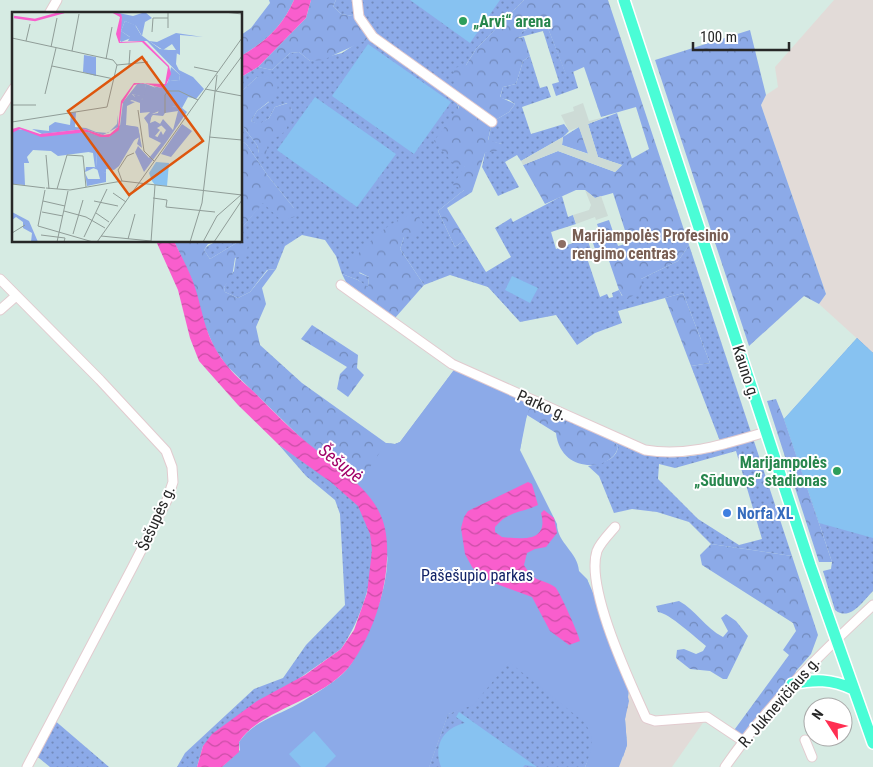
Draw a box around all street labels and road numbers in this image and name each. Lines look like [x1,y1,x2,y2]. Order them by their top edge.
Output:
street label: Kauno g. [728,343,764,401]
street label: Parko g. [514,386,570,424]
street label: Šešupės g. [133,482,179,554]
street label: R. Juknevičiaus g. [734,653,824,751]

